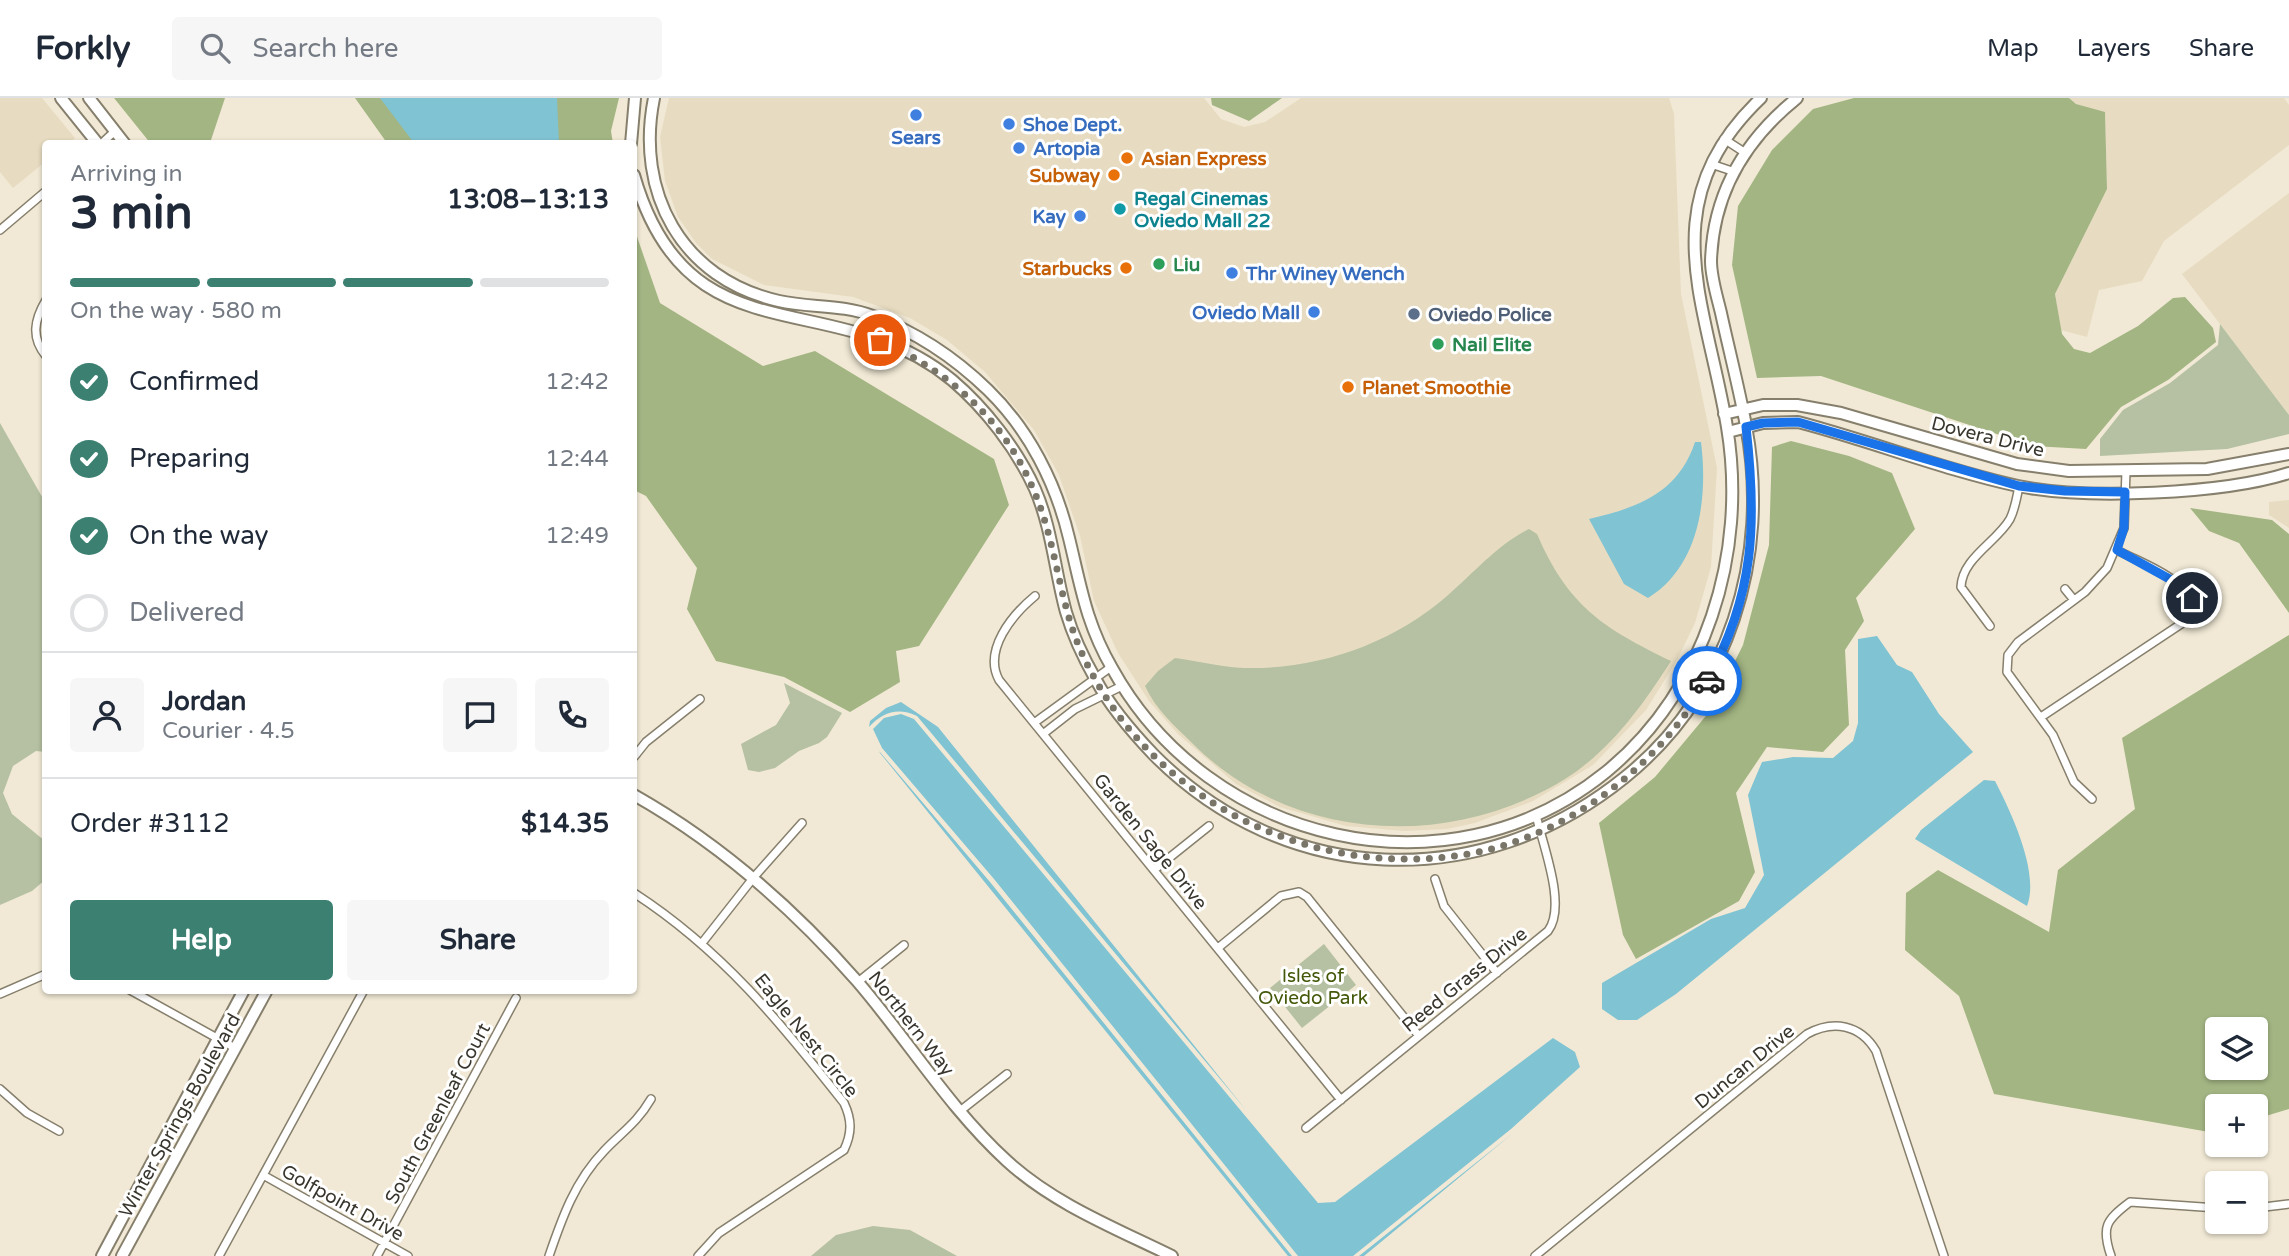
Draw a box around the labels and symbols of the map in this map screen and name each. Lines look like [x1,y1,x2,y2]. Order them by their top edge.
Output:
marker: Sears [908,107,924,123]
place label: Shoe Dept. [1023,114,1122,137]
marker: Shoe Dept. [1001,116,1017,132]
place label: Sears [891,127,941,149]
place label: Artopia [1033,138,1100,161]
marker: Artopia [1011,140,1027,156]
place label: Asian Express [1141,148,1267,171]
marker: Asian Express [1119,150,1135,166]
place label: Subway [1029,165,1101,188]
marker: Subway [1106,167,1122,183]
place label: Regal Cinemas Oviedo Mall 22 [1134,188,1271,232]
marker: Regal Cinemas Oviedo Mall 22 [1112,201,1128,217]
place label: Kay [1033,206,1067,229]
marker: Kay [1072,208,1088,224]
place label: Liu [1173,254,1200,276]
marker: Liu [1151,256,1167,272]
place label: Starbucks [1022,258,1112,280]
marker: Starbucks [1118,260,1134,276]
place label: Thr Winey Wench [1245,263,1405,286]
marker: Thr Winey Wench [1224,265,1240,281]
place label: Oviedo Mall [1192,302,1300,324]
marker: Oviedo Mall [1306,304,1322,320]
place label: Oviedo Police [1428,304,1552,326]
marker: Oviedo Police [1406,306,1422,322]
pin [850,310,910,370]
place label: Nail Elite [1452,334,1532,356]
marker: Nail Elite [1430,336,1446,352]
place label: Planet Smoothie [1362,377,1511,399]
marker: Planet Smoothie [1340,379,1356,395]
street label: Dovera Drive [1929,412,2047,462]
pin [2162,568,2222,628]
courier [1672,646,1742,716]
street label: Garden Sage Drive [1089,769,1212,914]
street label: Reed Grass Drive [1398,923,1532,1037]
park label: Isles of Oviedo Park [1258,965,1368,1009]
street label: Northern Way [864,967,959,1080]
street label: Eagle Nest Circle [750,969,863,1102]
street label: Winter Springs Boulevard [115,1010,245,1221]
street label: South Greenleaf Court [381,1019,495,1208]
street label: Duncan Drive [1691,1020,1799,1114]
street label: Golfpoint Drive [277,1160,408,1246]

